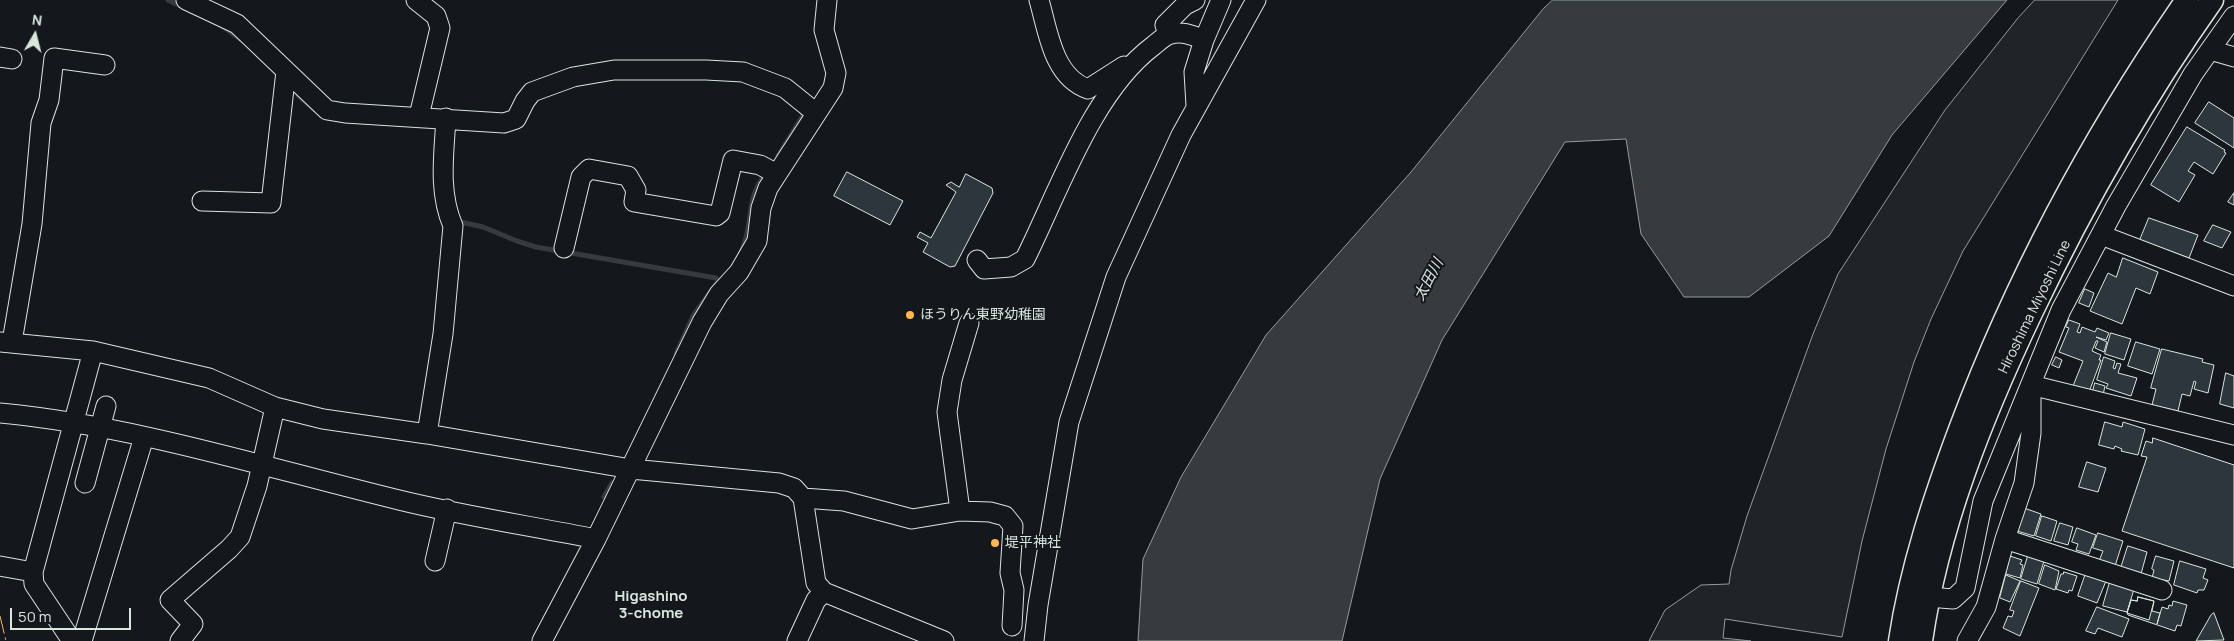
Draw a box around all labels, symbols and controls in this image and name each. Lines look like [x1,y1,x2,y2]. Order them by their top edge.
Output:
north arrow [10,10,60,60]
text: N [31,10,43,30]
street label: Hiroshima Miyoshi Line [1995,238,2075,376]
water label: 太田川 [1410,256,1448,304]
place label: ほうりん東野幼稚園 [920,307,1046,323]
marker: ほうりん東野幼稚園 [904,309,916,321]
place label: 堤平神社 [1005,535,1061,551]
marker: 堤平神社 [989,537,1001,549]
district label: Higashino 3-chome [614,588,688,623]
scale bar [12,598,134,630]
text: 50 m [18,606,52,627]

